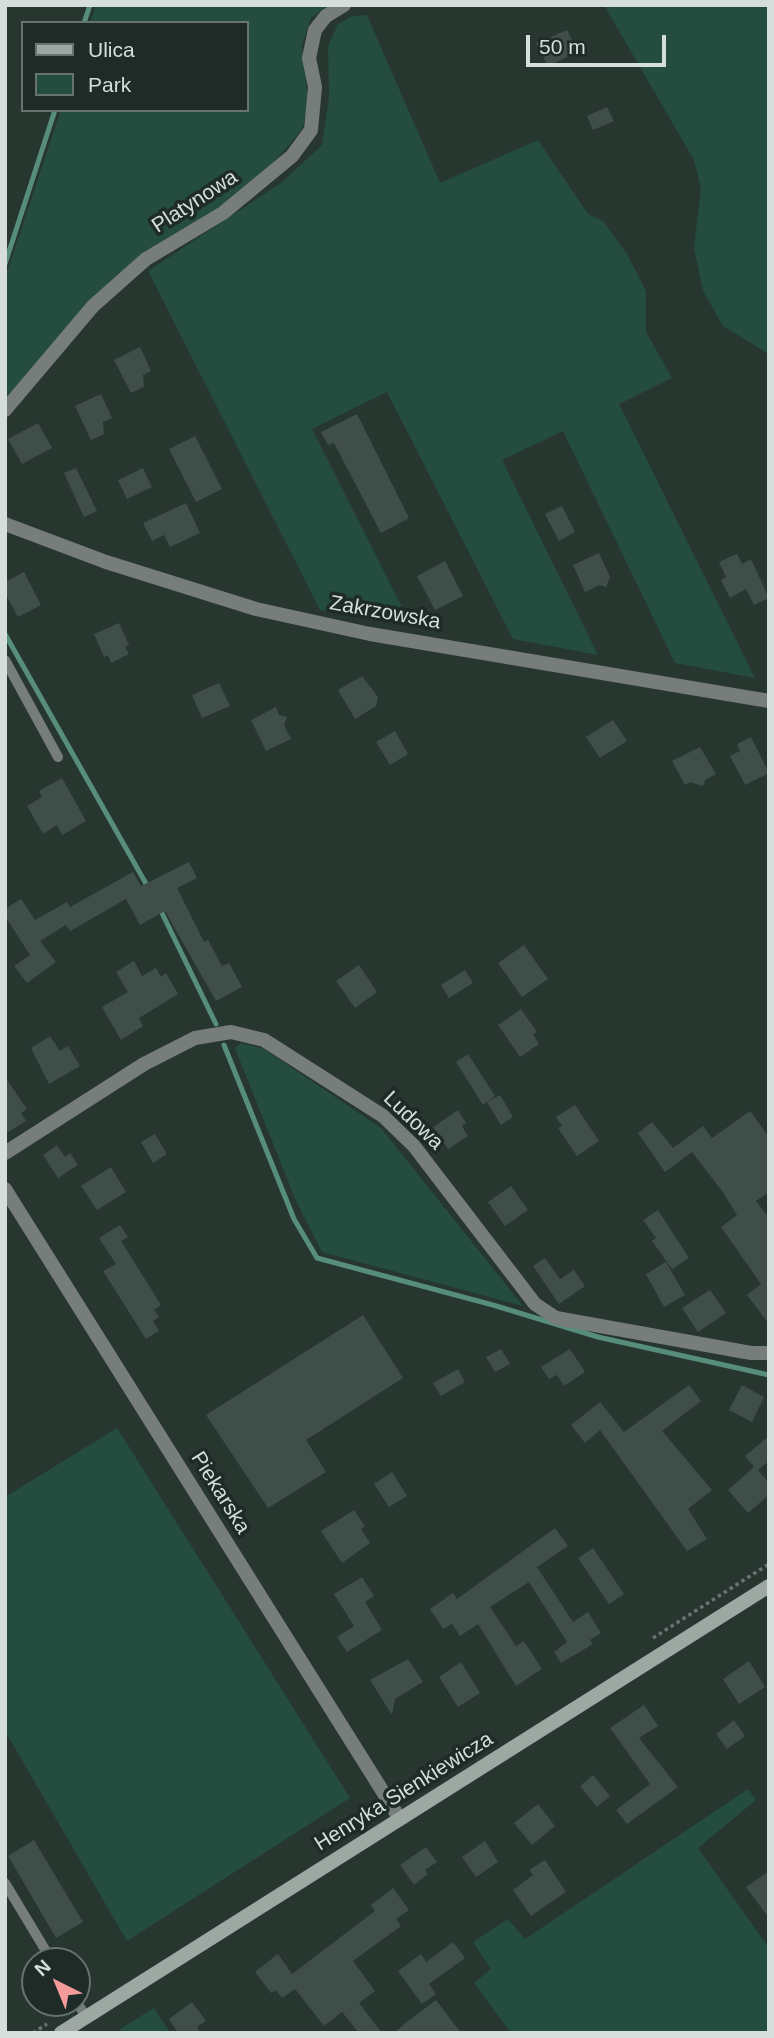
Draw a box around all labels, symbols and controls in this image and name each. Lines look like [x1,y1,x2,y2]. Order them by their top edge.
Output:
legend [21,21,248,112]
scale bar [529,21,669,65]
text: 50 m [539,35,586,58]
text: Ulica [88,38,135,61]
text: Park [88,73,131,96]
street label: Platynowa [148,165,242,239]
street label: Zakrzowska [328,591,442,635]
street label: Ludowa [378,1086,448,1156]
street label: Piekarska [185,1447,255,1539]
street label: Henryka Sienkiewicza [310,1727,498,1857]
north arrow [21,1947,91,2017]
text: N [31,1955,55,1980]

